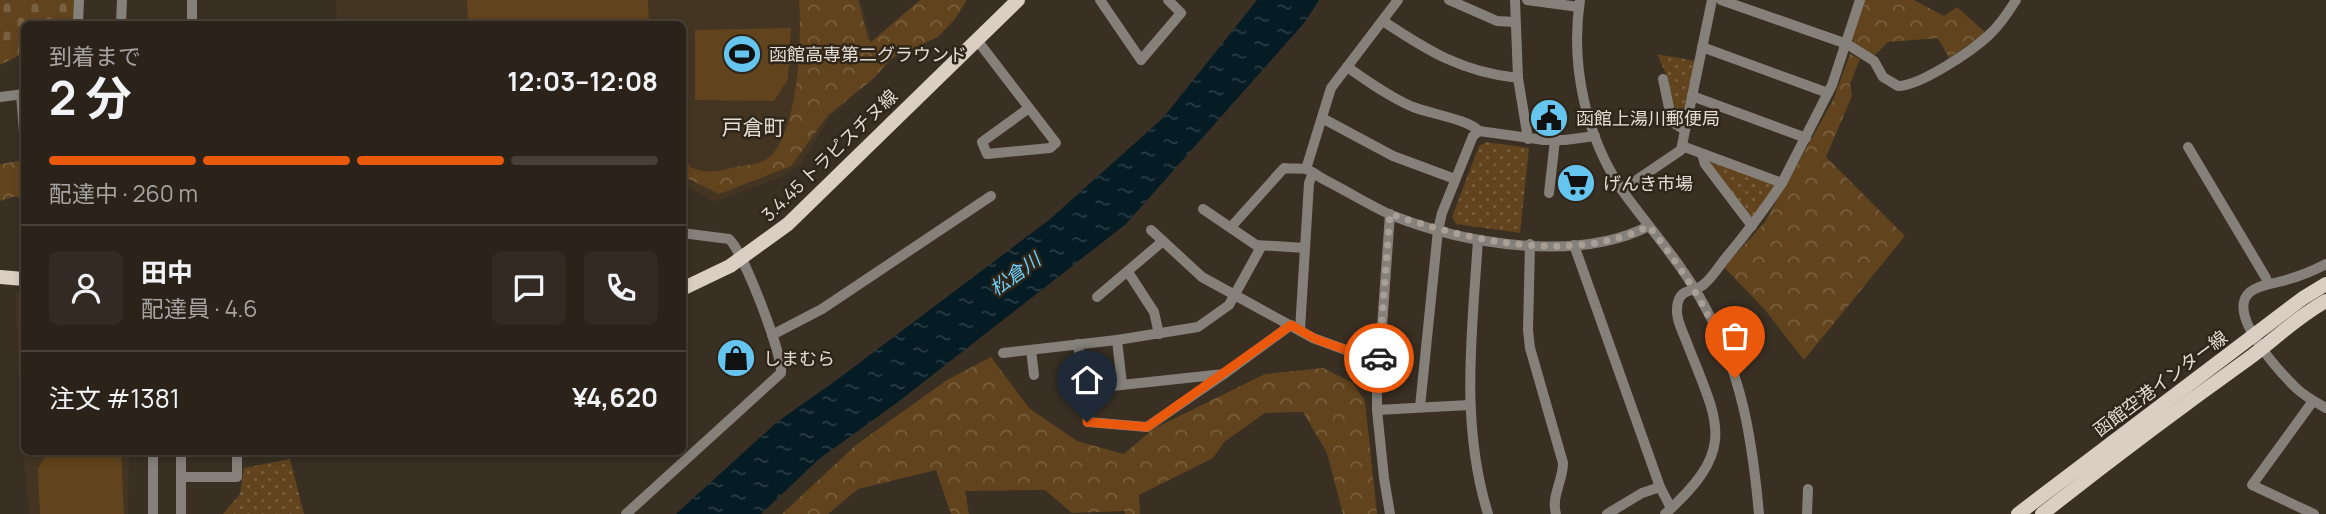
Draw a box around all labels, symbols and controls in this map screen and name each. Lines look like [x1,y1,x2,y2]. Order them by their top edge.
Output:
sports icon: 函館高専第二グラウンド [721,33,763,75]
text: 到着まで [49,40,141,72]
place label: 函館高専第二グラウンド [769,42,967,66]
text: 12:03–12:08 [507,63,658,99]
text: 2 分 [49,66,132,129]
street label: 3.4.45 トラピスチヌ線 [756,84,902,226]
public building icon: 函館上湯川郵便局 [1528,97,1570,139]
place label: 函館上湯川郵便局 [1576,106,1720,130]
district label: 戸倉町 [722,113,785,141]
supermarket icon: げんき市場 [1555,162,1597,204]
place label: げんき市場 [1603,171,1693,195]
text: 配達中 · 260 m [49,177,198,209]
water label: 松倉川 [984,246,1047,301]
button: person [49,251,123,325]
button: chat [492,251,566,325]
button: phone [584,251,658,325]
text: 田中 [141,254,193,290]
text: 配達員 · 4.6 [141,292,258,324]
pin [1705,306,1765,378]
icon: bag [1716,317,1754,355]
courier [1344,323,1414,393]
street label: 函館空港インター線 [2088,325,2232,441]
shop icon: しまむら [715,337,757,379]
icon: car [1360,339,1398,377]
place label: しまむら [763,346,835,370]
pin [1057,350,1117,422]
icon: home [1068,361,1106,399]
text: ¥4,620 [572,379,658,415]
text: 注文 #1381 [49,380,180,416]

